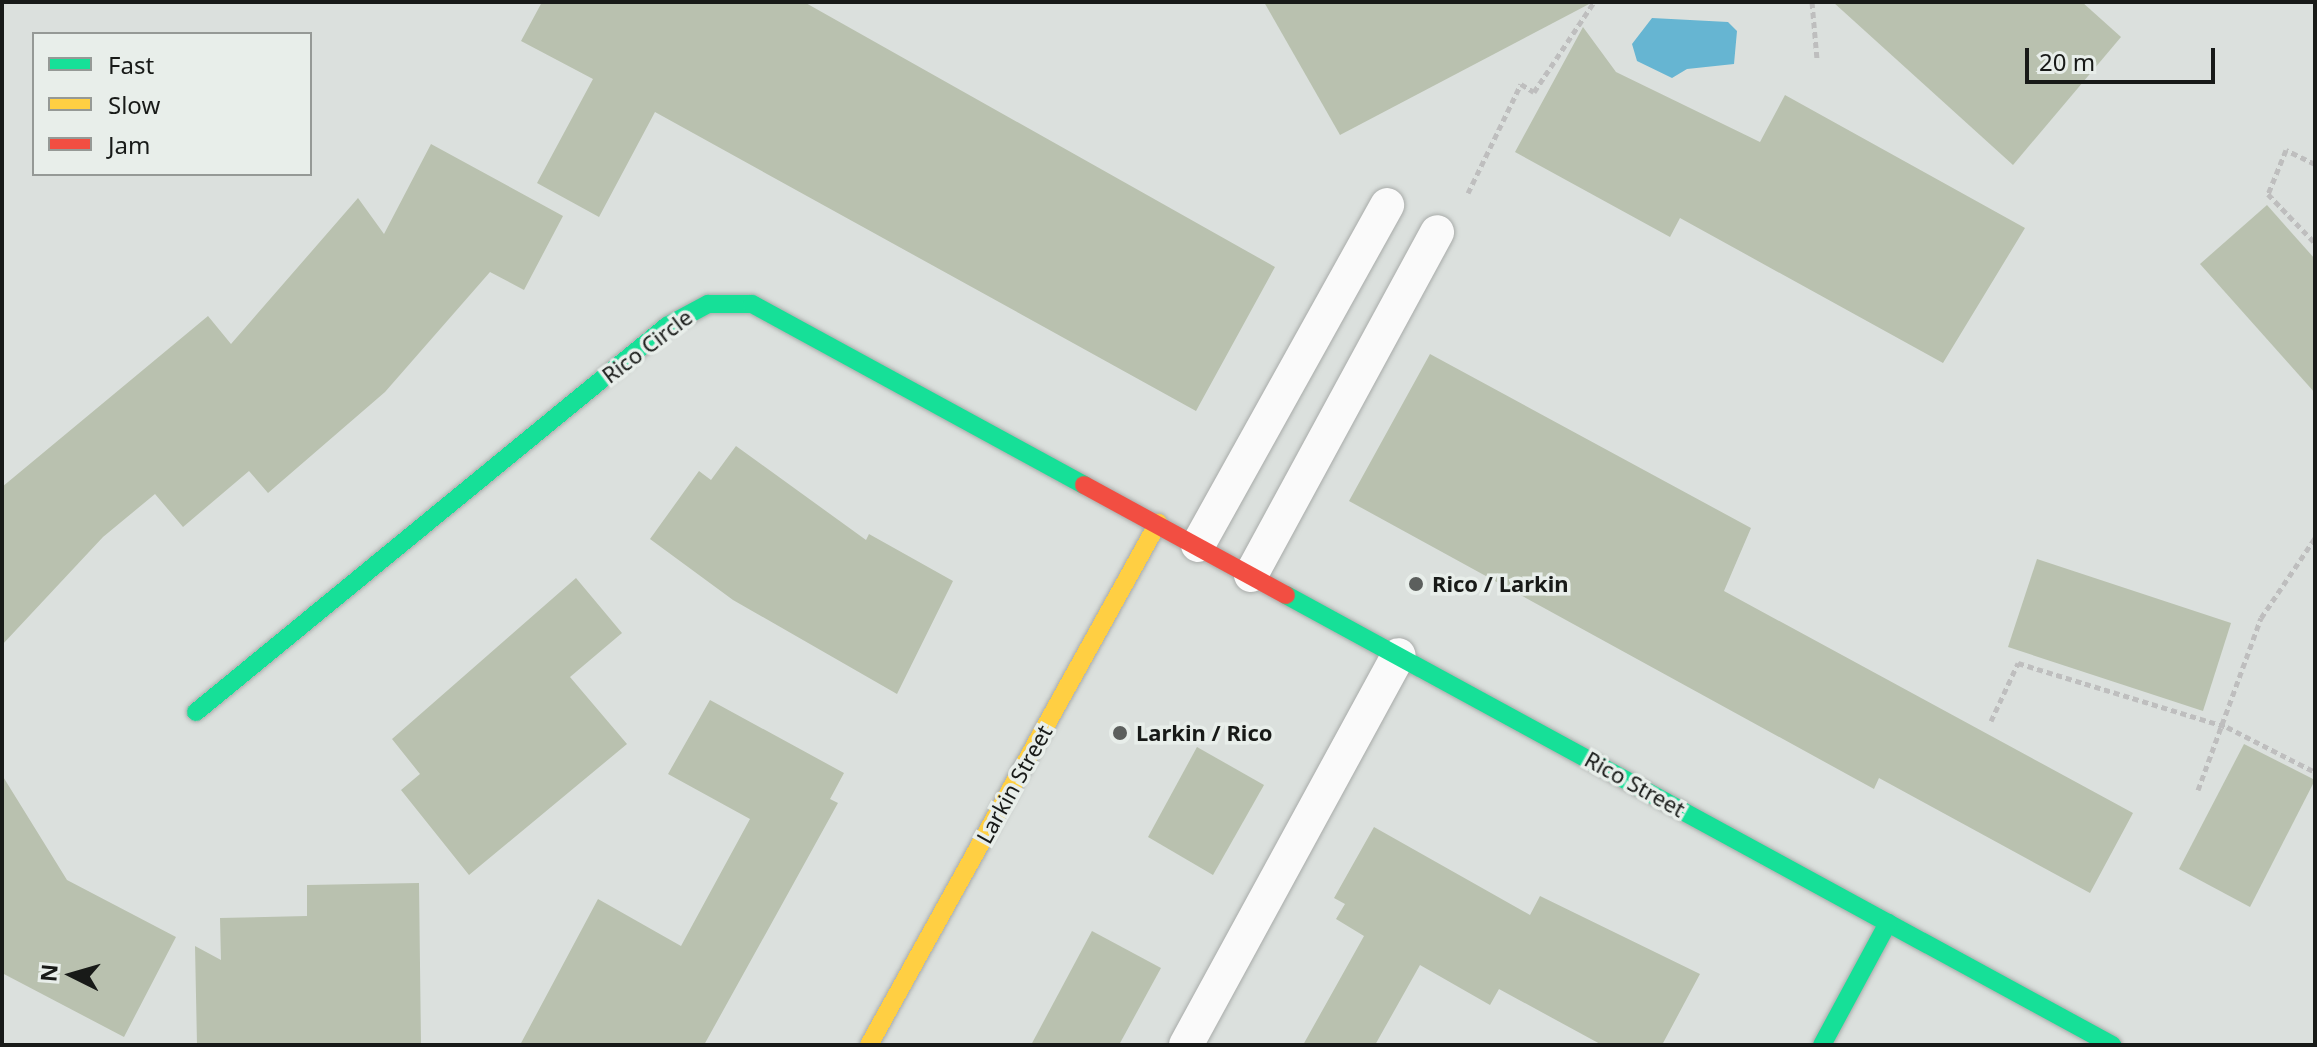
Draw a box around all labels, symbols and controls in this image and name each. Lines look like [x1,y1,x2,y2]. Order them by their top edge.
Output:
legend [32,32,312,176]
scale bar [2029,32,2219,82]
text: 20 m [2039,45,2095,78]
text: Fast [108,48,154,81]
text: Slow [108,88,160,121]
text: Jam [108,128,150,161]
street label: Rico Circle [597,304,697,388]
place label: Rico / Larkin [1432,571,1569,597]
marker: Rico / Larkin [1407,575,1425,593]
street label: Larkin Street [971,720,1057,848]
place label: Larkin / Rico [1136,720,1273,746]
marker: Larkin / Rico [1111,724,1129,742]
street label: Rico Street [1580,746,1690,822]
north arrow [32,935,112,1015]
text: N [32,963,64,983]

